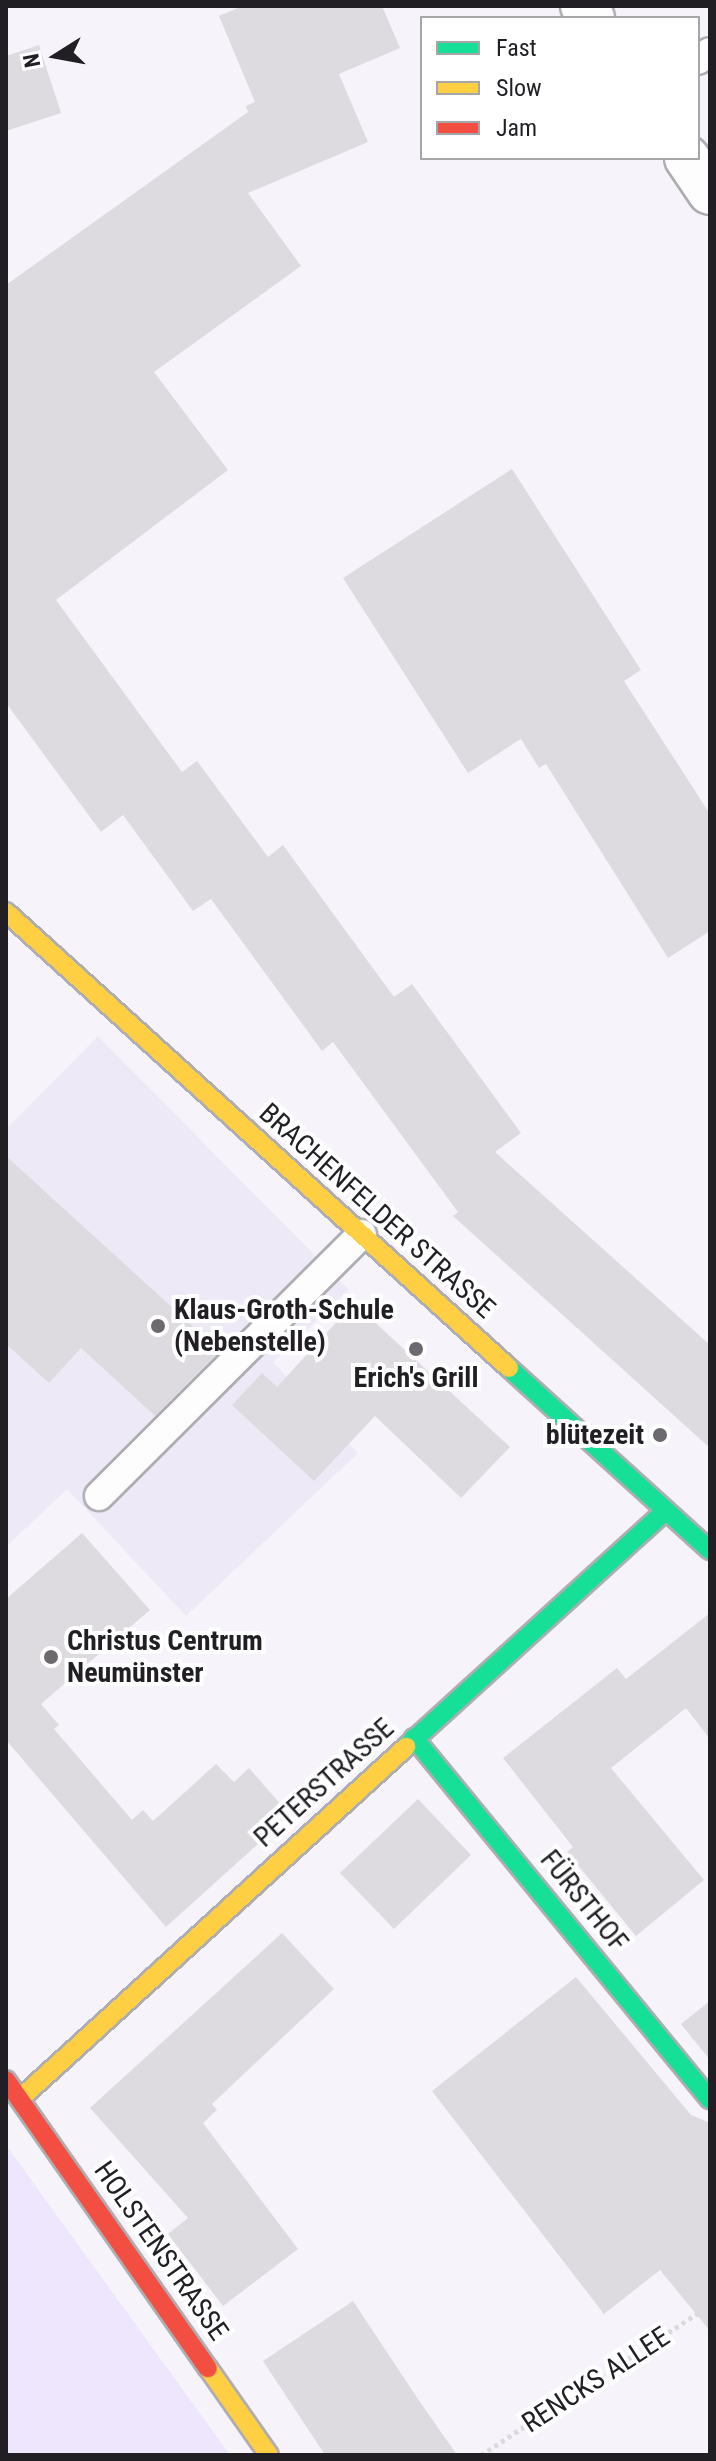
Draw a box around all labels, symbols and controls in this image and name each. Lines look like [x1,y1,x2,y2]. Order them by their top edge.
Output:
north arrow [16,16,96,96]
legend [420,16,700,160]
text: Fast [496,34,537,62]
text: N [18,52,46,70]
text: Slow [496,74,542,102]
text: Jam [496,114,537,142]
street label: BRACHENFELDER STRASSE [252,1096,502,1326]
place label: Klaus-Groth-Schule (Nebenstelle) [174,1293,394,1359]
marker: Klaus-Groth-Schule (Nebenstelle) [149,1317,167,1335]
marker: Erich's Grill [407,1340,425,1358]
place label: Erich's Grill [354,1361,478,1395]
place label: blütezeit [546,1418,644,1452]
marker: blütezeit [651,1426,669,1444]
place label: Christus Centrum Neumünster [67,1624,263,1690]
marker: Christus Centrum Neumünster [42,1648,60,1666]
street label: PETERSTRASSE [247,1712,401,1854]
street label: FÜRSTHOF [533,1843,635,1959]
street label: HOLSTENSTRASSE [87,2155,235,2347]
street label: RENCKS ALLEE [516,2320,676,2440]

